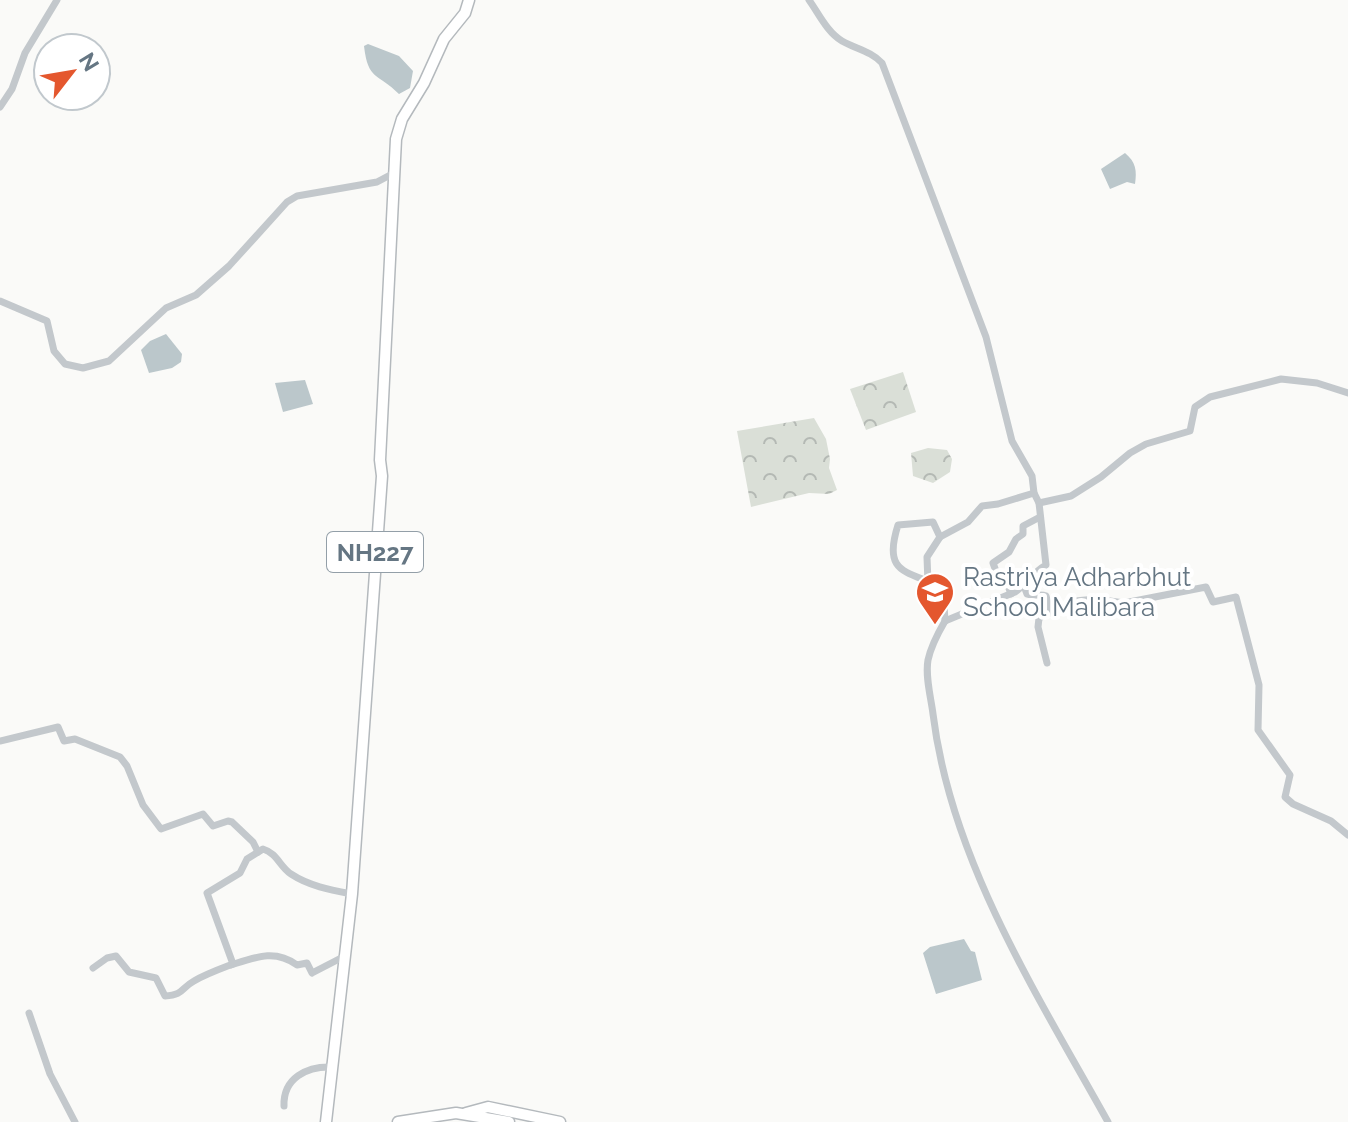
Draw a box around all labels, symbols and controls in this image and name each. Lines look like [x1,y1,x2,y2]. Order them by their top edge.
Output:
north arrow [32,32,112,112]
text: N [74,48,105,76]
road number: NH227 [327,532,423,572]
place label: Rastriya Adharbhut School Malibara [963,562,1191,622]
school or university icon: Rastriya Adharbhut School Malibara [914,571,956,626]

